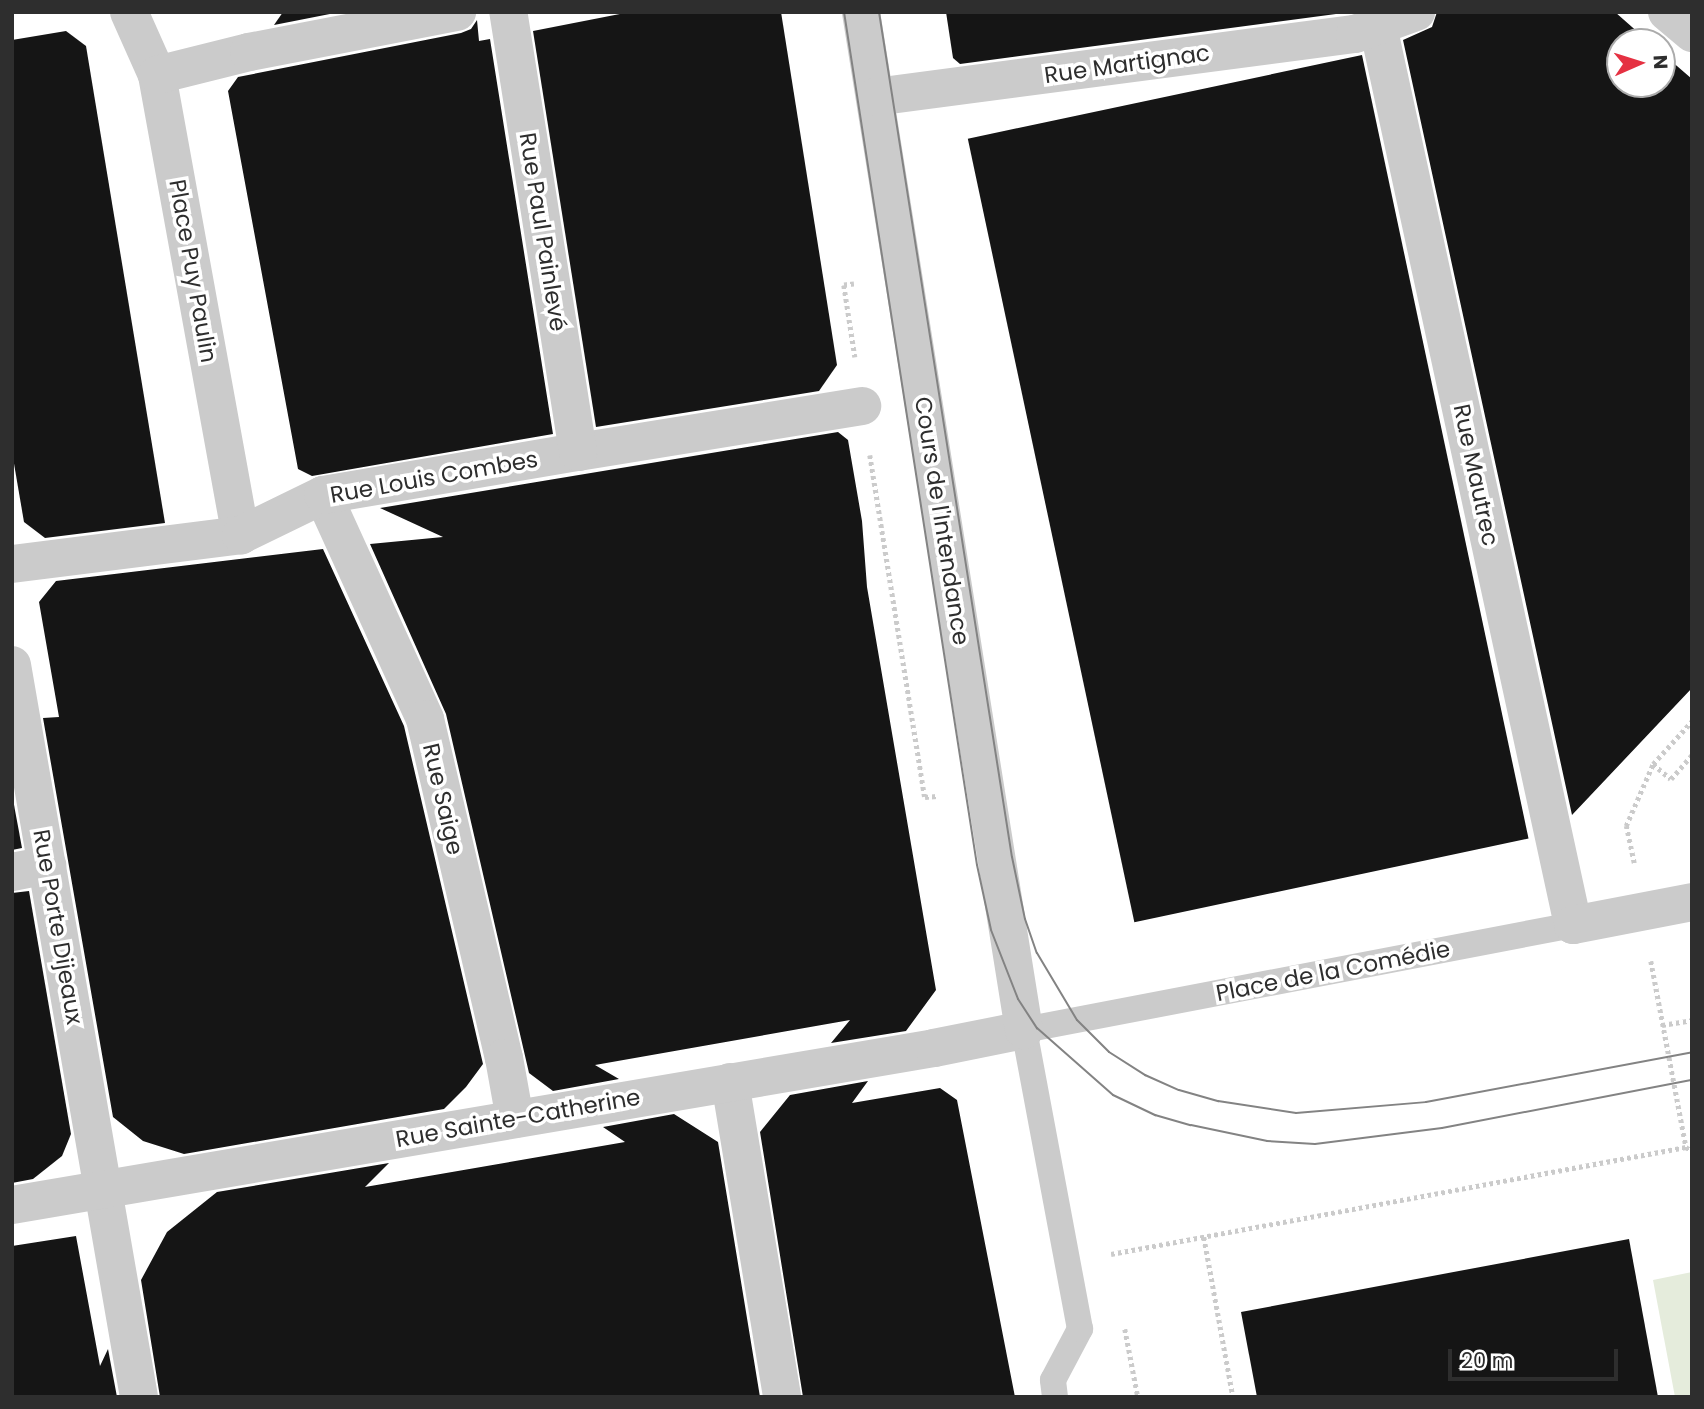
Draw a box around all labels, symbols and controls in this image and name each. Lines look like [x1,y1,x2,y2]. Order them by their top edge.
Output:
north arrow [1606,28,1676,98]
street label: Rue Martignac [1042,39,1212,89]
text: N [1647,54,1674,70]
street label: Rue Paul Painlevé [514,131,572,333]
street label: Place Puy Paulin [163,177,223,365]
street label: Cours de l'Intendance [909,395,975,647]
street label: Rue Mautrec [1447,402,1505,548]
street label: Rue Louis Combes [328,445,540,509]
street label: Rue Saige [417,741,469,857]
street label: Rue Porte Dijeaux [27,827,89,1027]
street label: Place de la Comédie [1214,935,1452,1007]
street label: Rue Sainte-Catherine [394,1083,642,1153]
scale bar [1452,1336,1622,1380]
text: 20 m [1461,1346,1514,1375]

